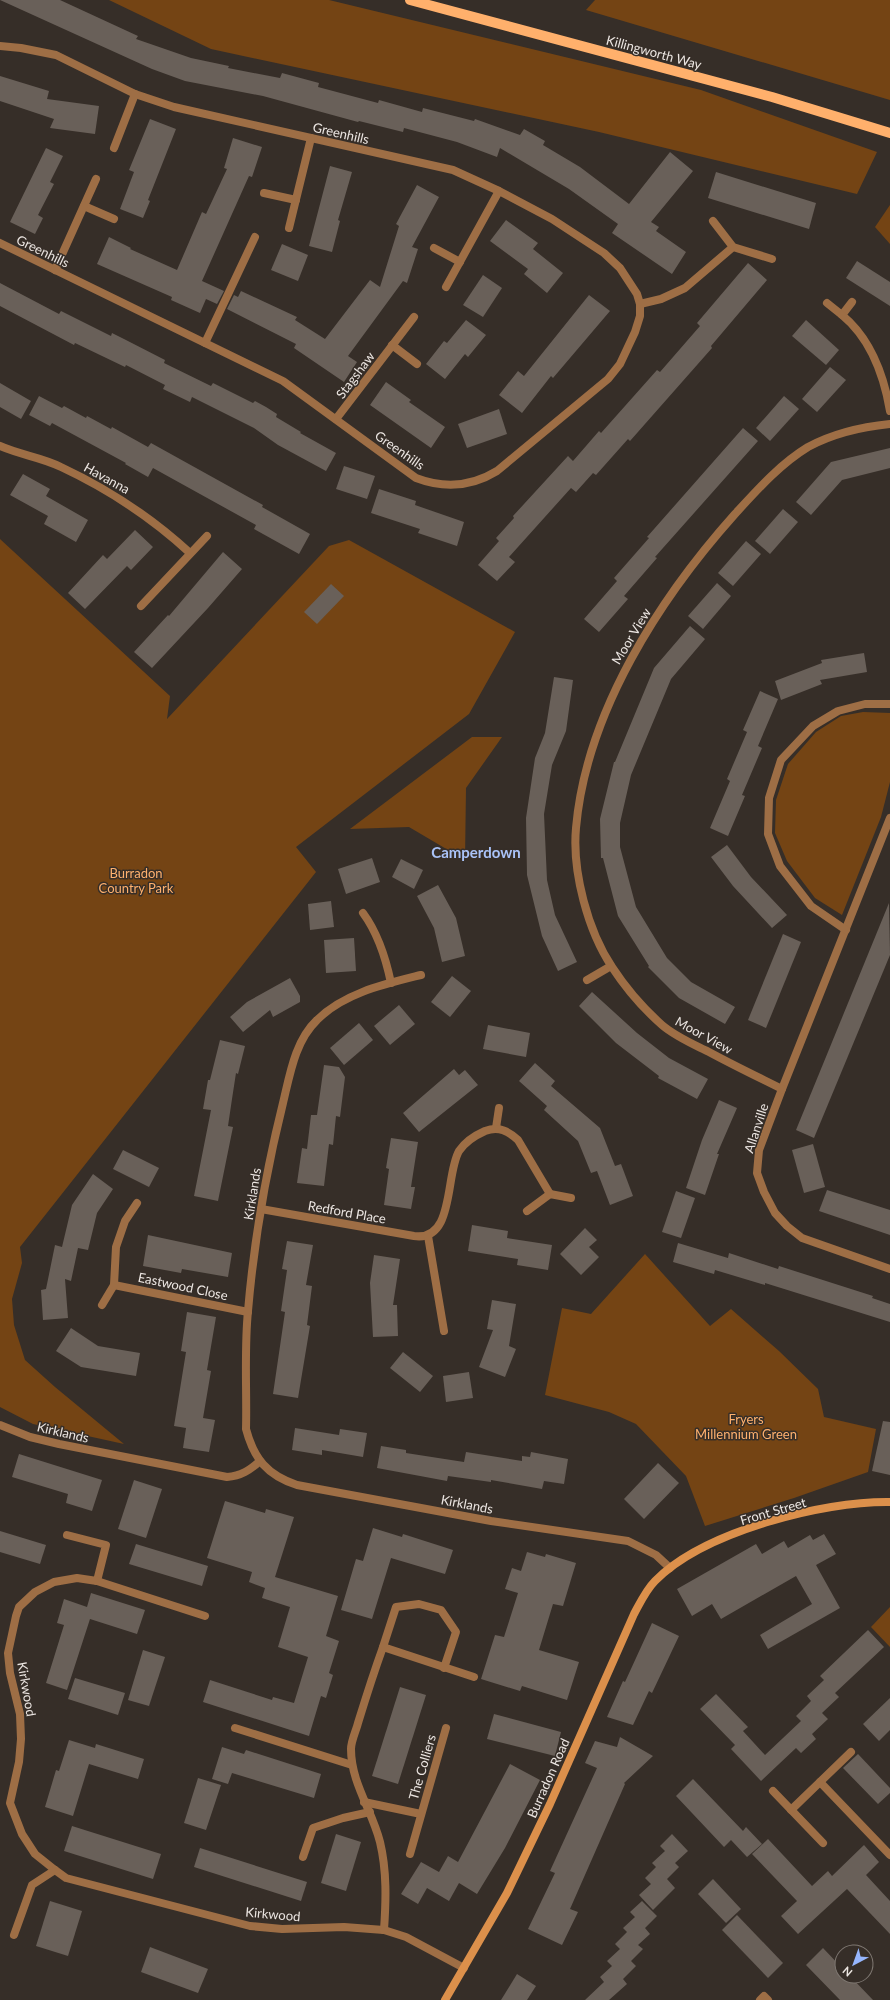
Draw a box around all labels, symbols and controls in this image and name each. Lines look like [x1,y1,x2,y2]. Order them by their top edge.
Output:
street label: Killingworth Way [605,32,704,72]
street label: Greenhills [311,119,371,147]
street label: Greenhills [14,231,72,271]
street label: Stagshaw [332,349,378,401]
street label: Greenhills [372,427,428,473]
street label: Havanna [81,459,133,497]
street label: Moor View [608,605,654,667]
district label: Camperdown [431,843,521,861]
park label: Burradon Country Park [99,865,174,896]
street label: Moor View [673,1013,735,1057]
street label: Allanville [740,1101,772,1155]
street label: Kirklands [240,1166,264,1221]
street label: Redford Place [307,1197,387,1227]
street label: Eastwood Close [137,1269,229,1303]
park label: Fryers Millennium Green [695,1411,797,1442]
street label: Kirklands [35,1418,91,1446]
street label: Kirklands [440,1491,495,1517]
street label: Front Street [738,1494,808,1528]
street label: Kirkwood [14,1660,40,1718]
street label: The Colliers [405,1732,439,1802]
street label: Burradon Road [523,1736,573,1820]
street label: Kirkwood [245,1904,301,1924]
north arrow [834,1944,874,1984]
text: N [840,1964,855,1980]

